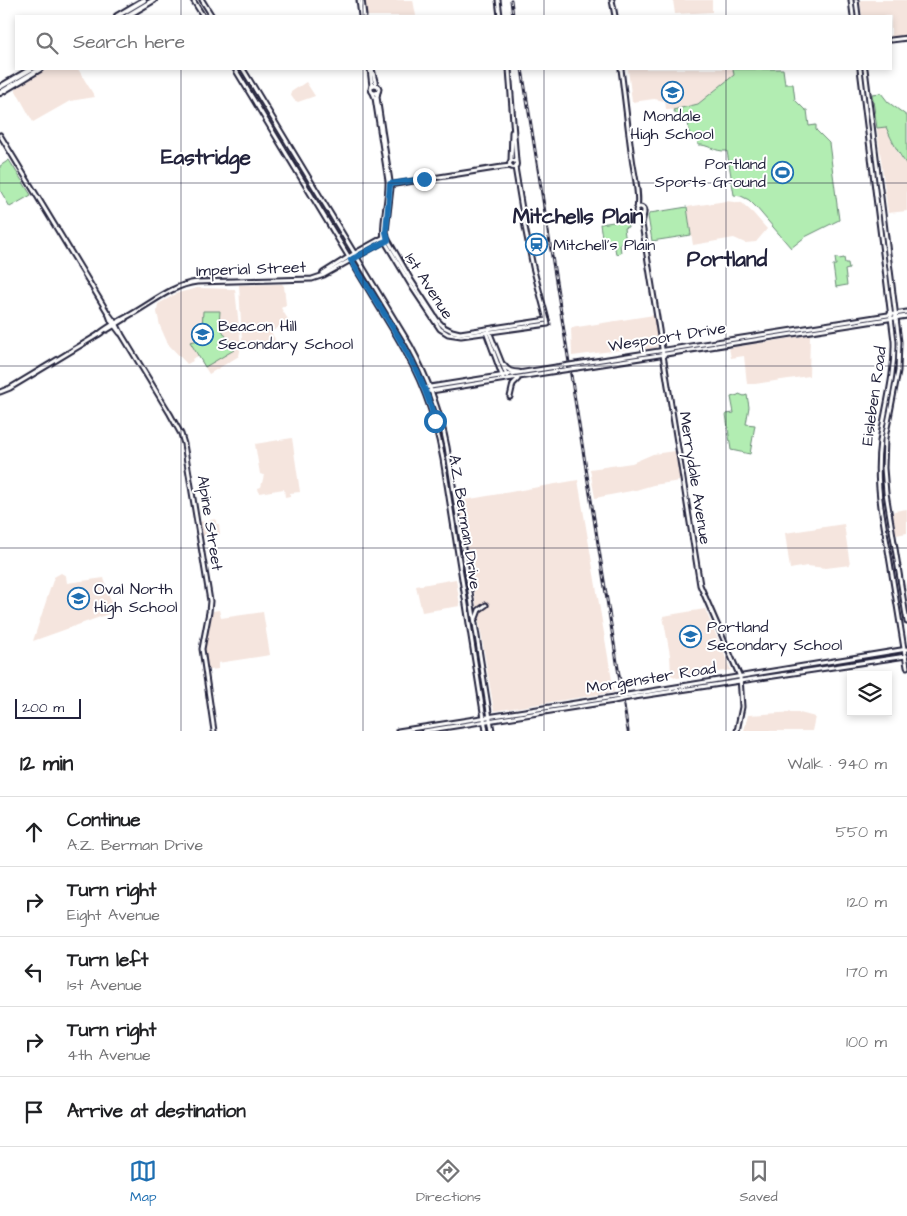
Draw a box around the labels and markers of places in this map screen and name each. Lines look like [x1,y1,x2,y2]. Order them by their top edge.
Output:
school or university icon: Mondale High School [660,80,684,104]
place label: Mondale High School [630,105,714,146]
place label: Portland Sports Ground [655,153,766,193]
sports icon: Portland Sports Ground [770,161,794,185]
station icon: Mitchell's Plain [525,233,549,257]
place label: Mitchell's Plain [553,234,655,256]
place label: Beacon Hill Secondary School [218,315,353,356]
school or university icon: Beacon Hill Secondary School [190,323,214,347]
place label: Oval North High School [94,578,178,619]
school or university icon: Oval North High School [66,586,90,610]
place label: Portland Secondary School [707,616,842,657]
school or university icon: Portland Secondary School [679,624,703,648]

